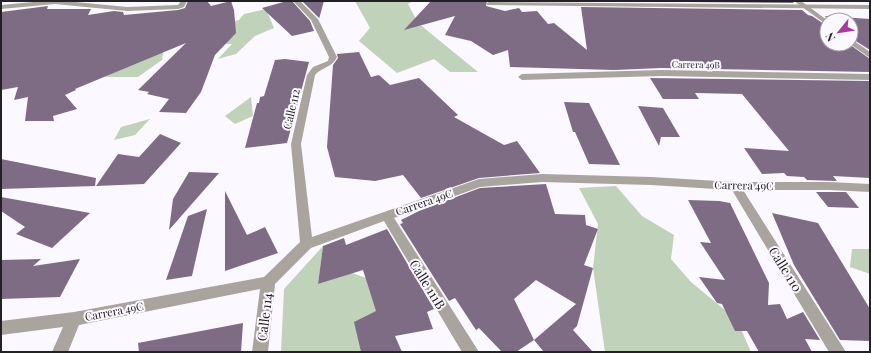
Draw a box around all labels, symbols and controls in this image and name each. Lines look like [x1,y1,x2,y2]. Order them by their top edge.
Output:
north arrow [819,12,859,52]
text: N [821,30,838,44]
street label: Carrera 49B [672,58,721,70]
street label: Calle 112 [279,87,303,131]
street label: Carrera 49C [714,177,774,193]
street label: Carrera 49C [393,185,455,219]
street label: Calle 110 [766,243,807,295]
street label: Calle 111B [406,256,450,312]
street label: Calle 114 [253,292,275,342]
street label: Carrera 49C [83,298,145,324]

